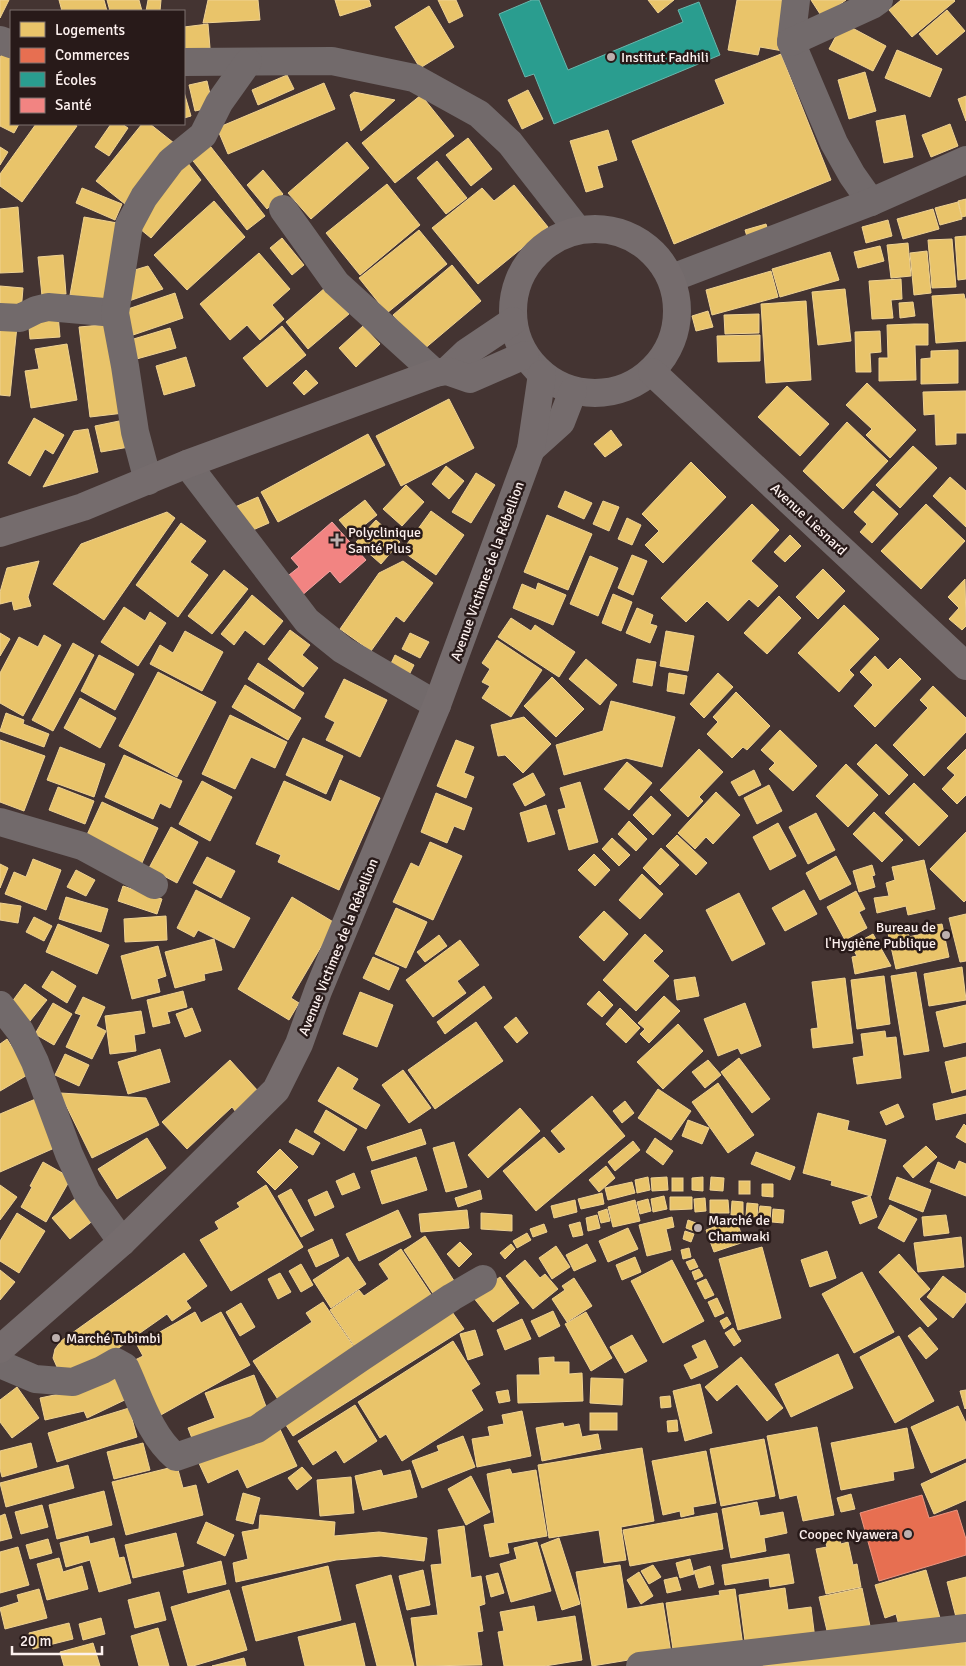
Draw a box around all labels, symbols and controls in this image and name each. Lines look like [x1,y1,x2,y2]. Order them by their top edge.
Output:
legend [10,10,185,125]
text: Logements [55,21,126,39]
text: Commerces [55,46,130,64]
place label: Institut Fadhili [621,49,709,66]
marker: Institut Fadhili [605,51,617,63]
text: Écoles [55,70,97,89]
text: Santé [55,96,92,114]
street label: Avenue Victimes de la Rébellion [447,479,528,663]
street label: Avenue Liesnard [767,480,850,559]
place label: Polyclinique Santé Plus [348,524,421,557]
marker: Polyclinique Santé Plus [330,533,344,547]
street label: Avenue Victimes de la Rébellion [295,856,382,1038]
place label: Bureau de l'Hygiène Publique [825,919,936,952]
marker: Bureau de l'Hygiène Publique [940,929,952,941]
place label: Marché de Chamwaki [708,1212,770,1245]
marker: Marché de Chamwaki [692,1222,704,1234]
place label: Marché Tubimbi [66,1330,161,1347]
marker: Marché Tubimbi [50,1332,62,1344]
place label: Coopec Nyawera [799,1526,898,1543]
marker: Coopec Nyawera [902,1528,914,1540]
scale bar [12,1624,102,1656]
text: 20 m [20,1632,51,1650]

